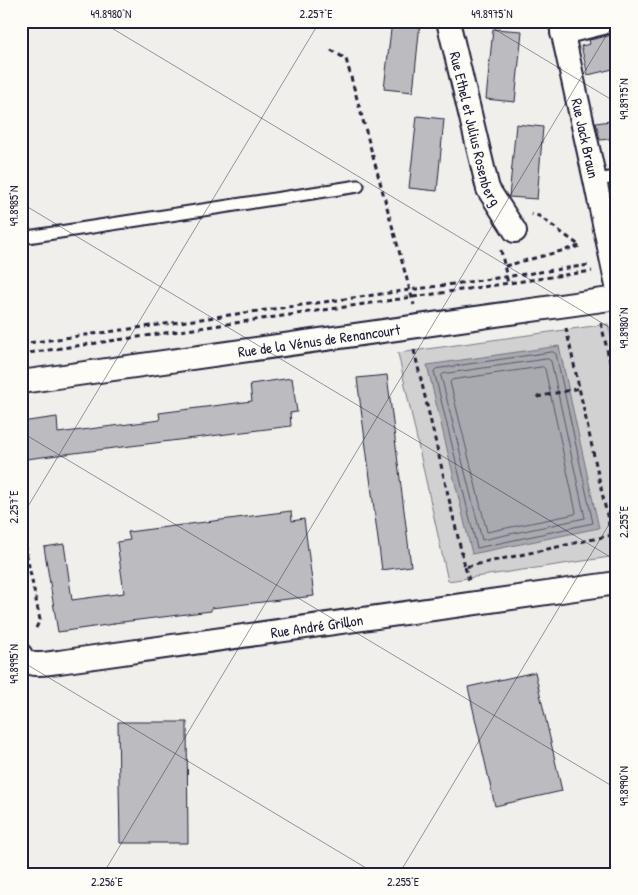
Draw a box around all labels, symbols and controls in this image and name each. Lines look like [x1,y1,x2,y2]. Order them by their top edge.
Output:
text: 49.8980°N [91,5,131,22]
text: 2.257°E [300,5,333,22]
text: 49.8975°N [471,5,513,22]
street label: Rue Ethel et Julius Rosenberg [445,49,507,210]
text: 49.8975°N [615,78,632,120]
street label: Rue Jack Braun [567,96,605,180]
text: 49.8985°N [5,186,22,226]
text: 49.8980°N [615,308,632,348]
street label: Rue de la Vénus de Renancourt [237,318,402,362]
text: 2.257°E [5,490,22,523]
text: 2.255°E [615,505,632,538]
street label: Rue André Grillon [269,609,365,642]
text: 49.8995°N [5,644,22,684]
text: 49.8990°N [615,766,632,806]
text: 2.256°E [91,873,124,890]
text: 2.255°E [387,873,420,890]

